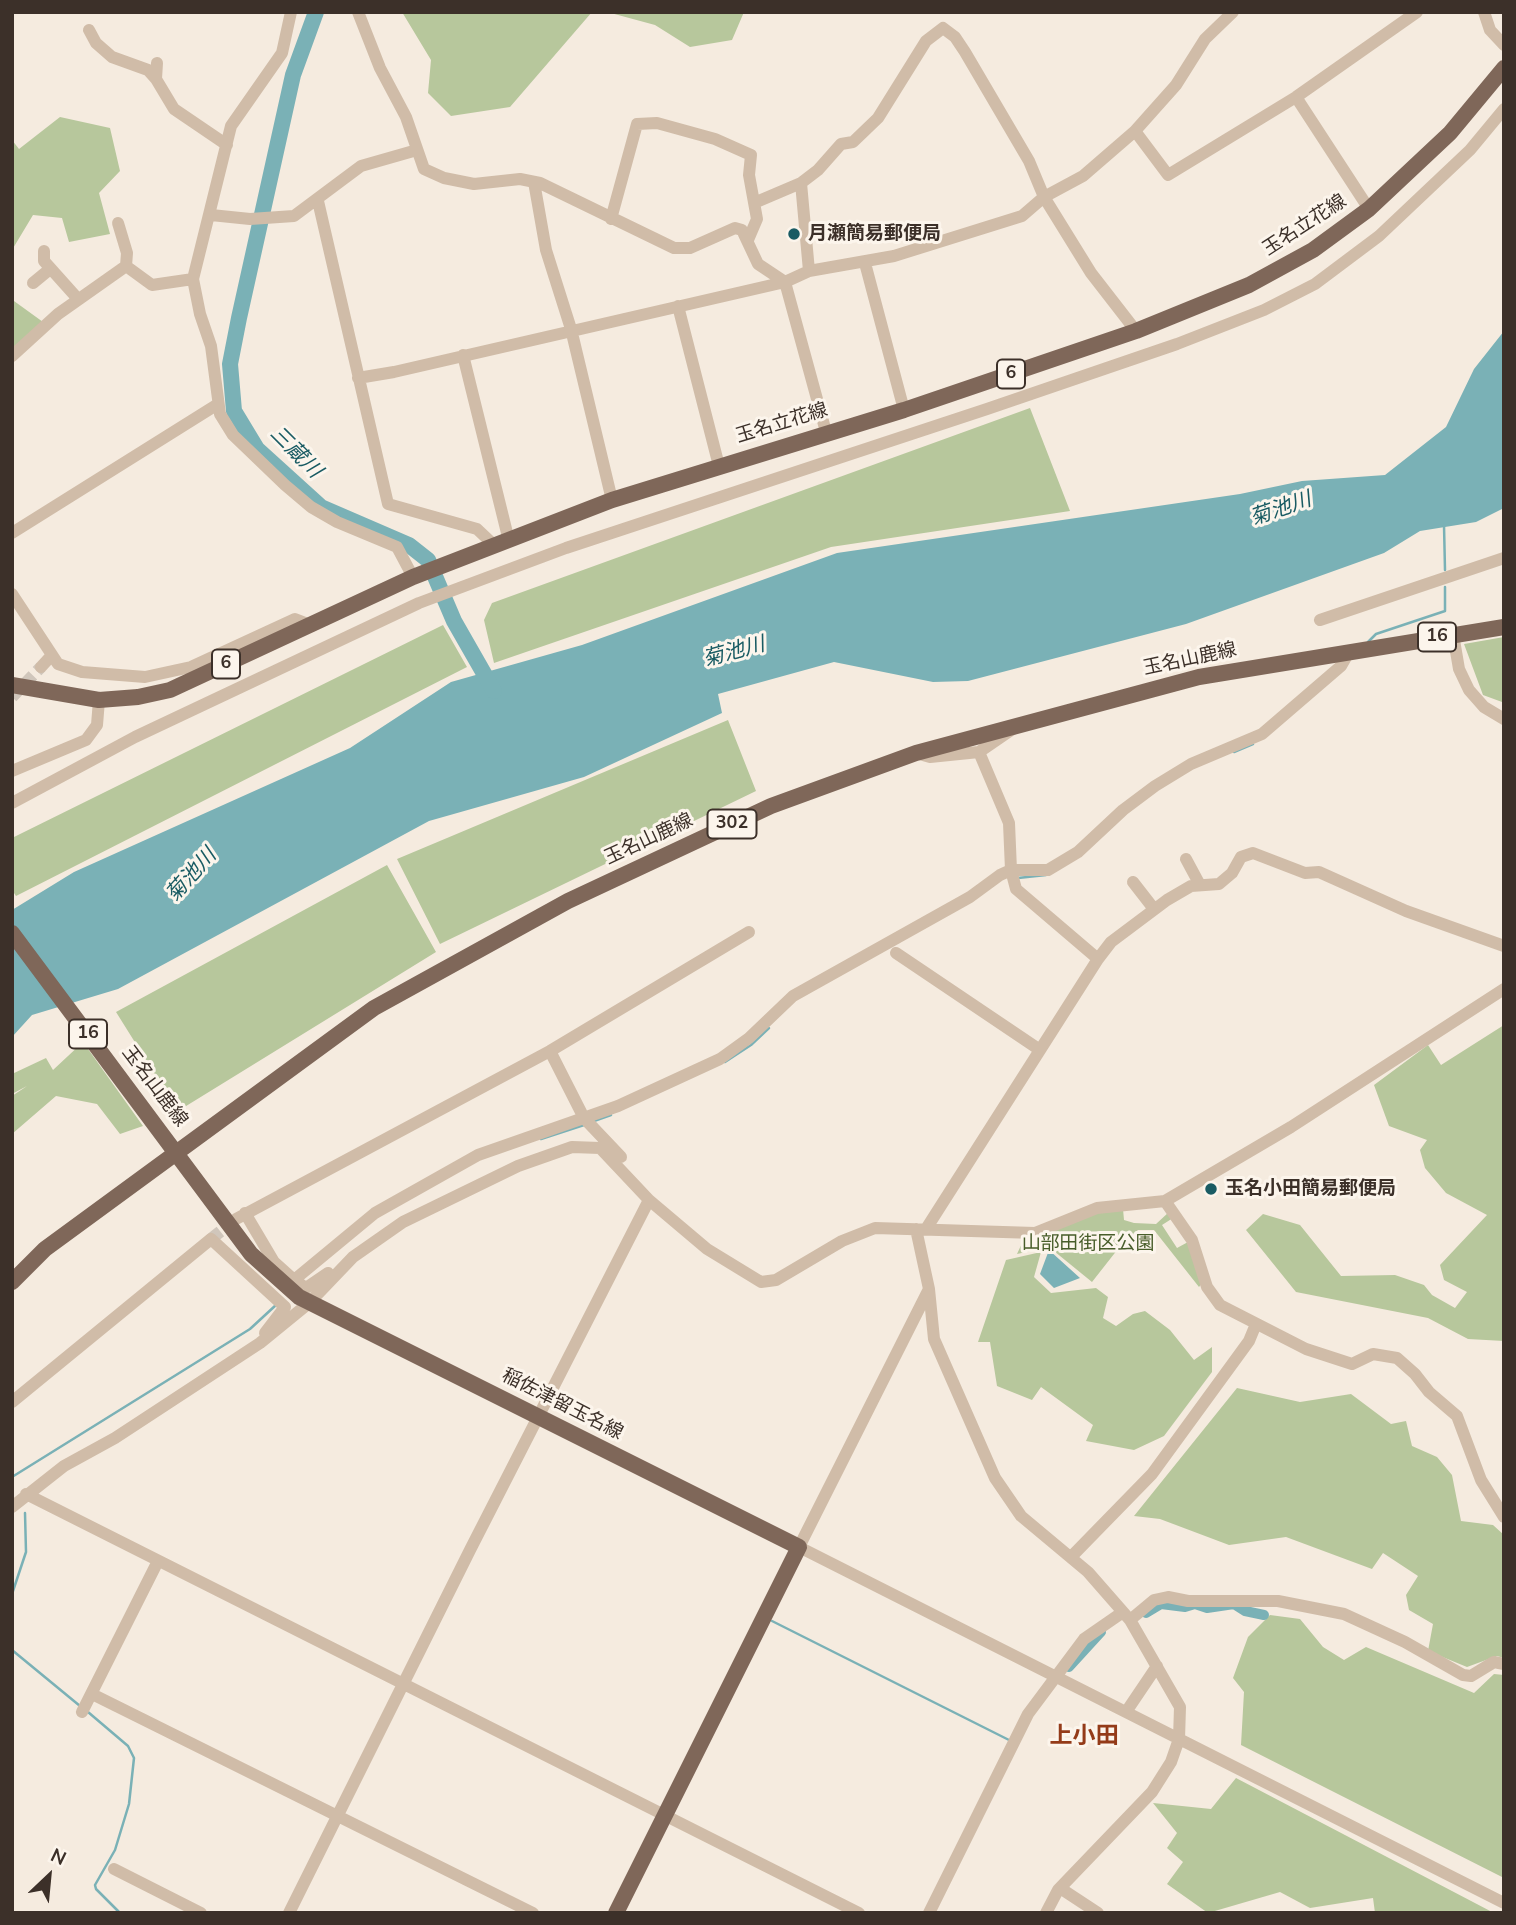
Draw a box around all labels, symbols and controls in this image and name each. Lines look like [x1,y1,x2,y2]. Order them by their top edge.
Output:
street label: 玉名立花線 [1259,191,1351,261]
place label: 月瀬簡易郵便局 [808,223,941,245]
marker: 月瀬簡易郵便局 [786,226,802,242]
road number: 6 [997,360,1025,388]
street label: 玉名立花線 [733,399,831,449]
water label: 三蔵川 [264,422,326,484]
water label: 菊池川 [1247,488,1315,532]
road number: 16 [1418,622,1456,652]
water label: 菊池川 [700,633,768,673]
street label: 玉名山鹿線 [1141,639,1239,681]
road number: 6 [212,650,240,678]
street label: 玉名山鹿線 [601,810,697,870]
road number: 302 [708,810,756,838]
water label: 菊池川 [162,844,222,908]
road number: 16 [69,1020,107,1049]
street label: 玉名山鹿線 [116,1042,192,1132]
place label: 玉名小田簡易郵便局 [1225,1178,1396,1200]
marker: 玉名小田簡易郵便局 [1203,1181,1219,1197]
park label: 山部田街区公園 [1022,1233,1154,1255]
street label: 稲佐津留玉名線 [498,1365,626,1445]
district label: 上小田 [1050,1723,1118,1751]
north arrow [14,1841,84,1911]
text: N [46,1842,70,1872]

